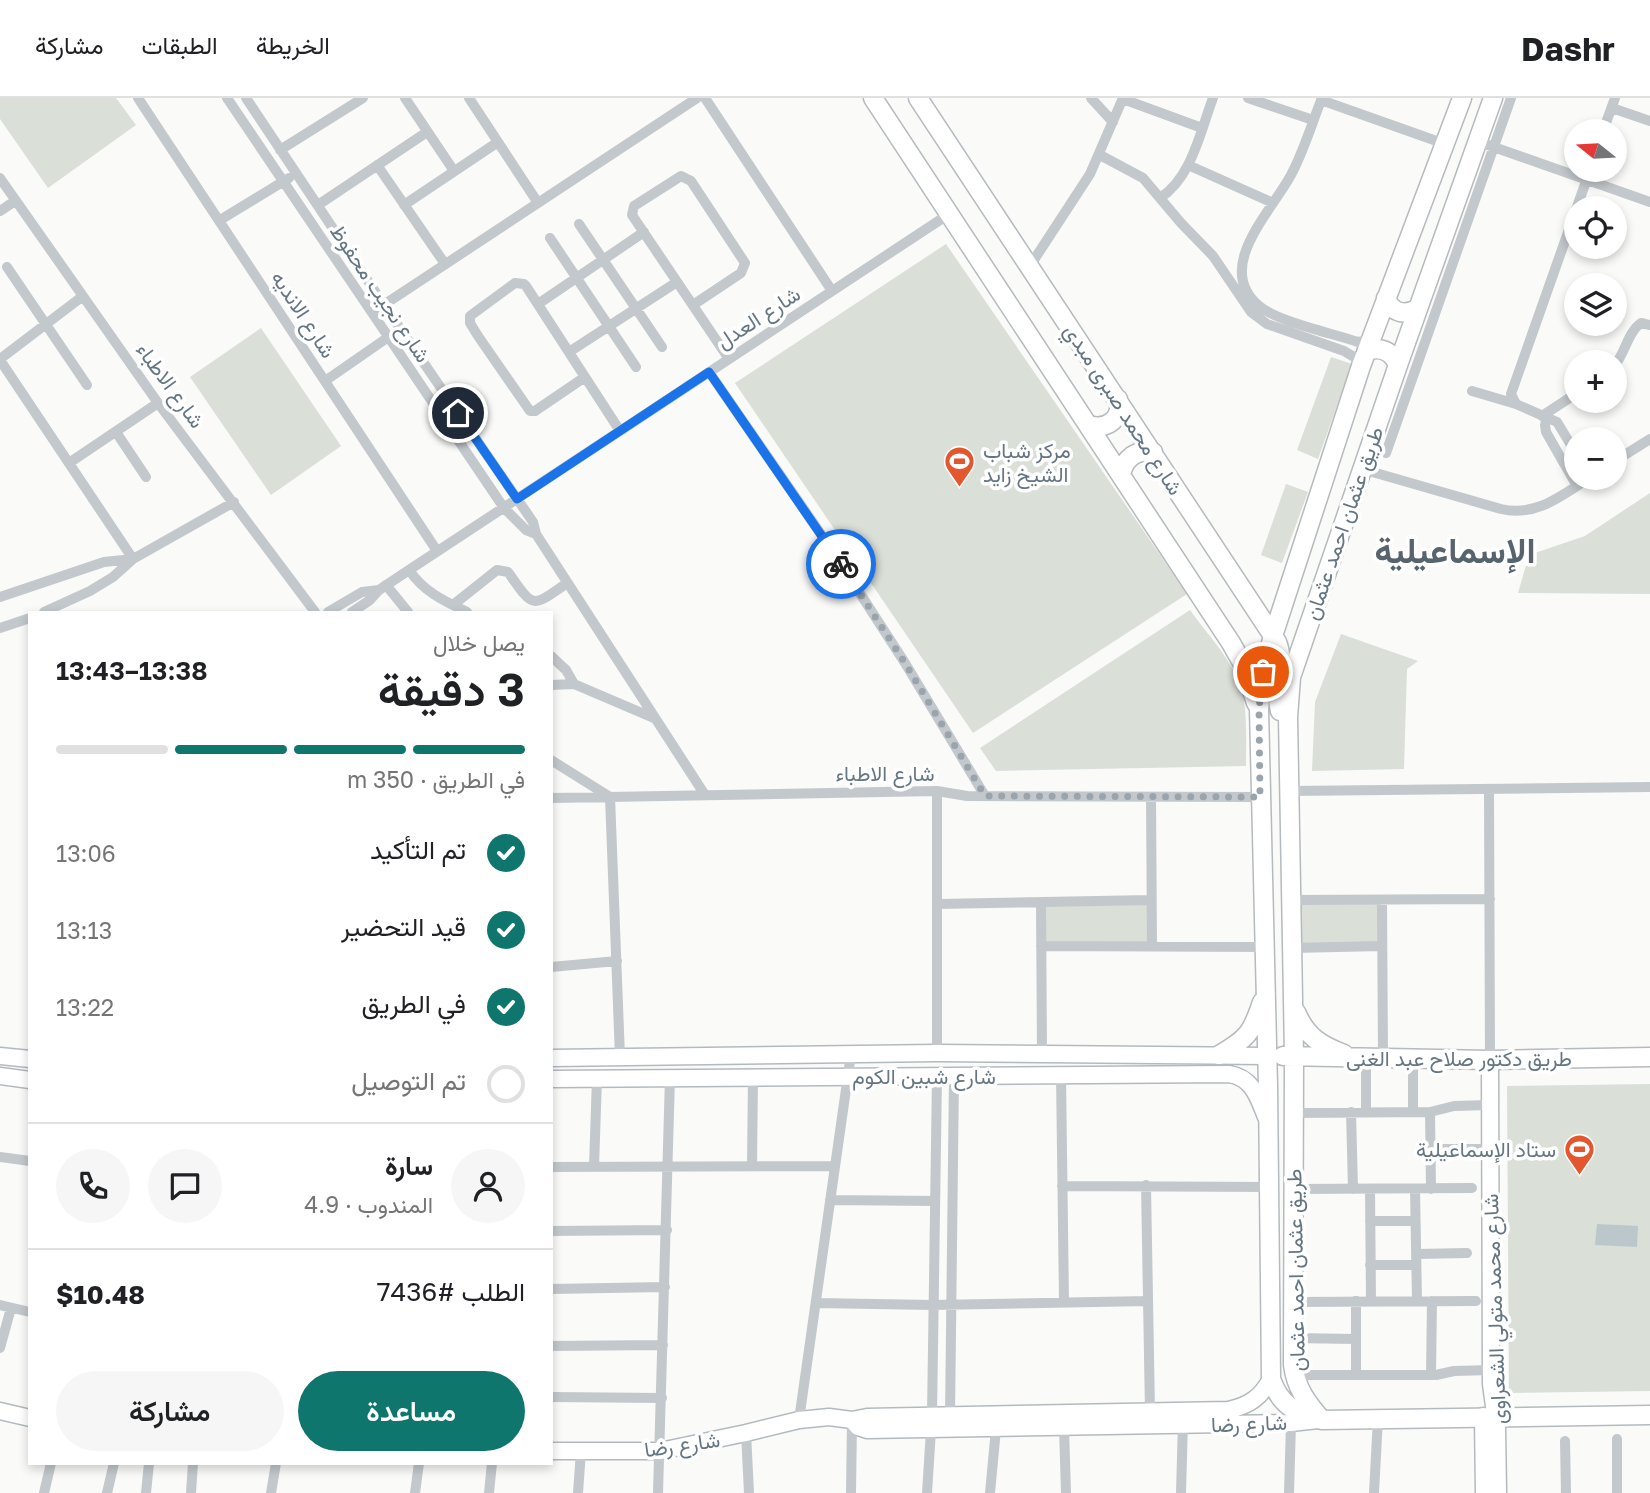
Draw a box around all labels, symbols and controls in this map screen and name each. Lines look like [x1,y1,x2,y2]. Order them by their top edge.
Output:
text: Dashr [1521,29,1615,68]
text: مشاركة [35,30,103,59]
text: الطبقات [141,30,218,59]
text: الخريطة [256,30,330,59]
north arrow [1564,119,1628,182]
map controls [1564,119,1627,490]
button: locate [1564,196,1627,259]
street label: شارع نجيب محفوظ [324,219,437,368]
street label: شارع الانديه [264,265,342,364]
button: layers [1564,273,1627,336]
street label: شارع العدل [711,280,806,355]
street label: شارع محمد صبرى مبدي [1055,318,1189,502]
street label: شارع الاطباء [130,337,211,434]
button: + [1564,350,1627,413]
pin [428,383,488,443]
icon: home [439,394,477,432]
street label: طريق عثمان احمد عثمان [1298,423,1389,623]
button: − [1564,427,1627,490]
place label: مركز شباب الشيخ زايد [983,437,1071,489]
sports icon: مركز شباب الشيخ زايد [943,445,977,489]
courier [806,529,876,599]
district label: الإسماعيلية [1374,529,1536,574]
icon: bike [822,545,860,583]
text: يصل خلال [433,628,525,656]
pin [1233,642,1293,702]
icon: bag [1244,653,1282,691]
text: 13:38–13:43 [56,655,208,686]
text: 3 دقيقة [378,661,525,716]
street label: شارع الاطباء [835,760,935,788]
text: في الطريق · 350 m [347,765,525,793]
text: تم التأكيد [370,834,466,865]
icon: check [487,834,525,872]
text: 13:06 [56,839,116,867]
text: قيد التحضير [341,911,466,942]
icon: check [487,911,525,949]
text: 13:13 [56,916,112,944]
text: في الطريق [361,988,466,1019]
icon: check [487,988,525,1026]
text: 13:22 [56,993,114,1021]
street label: طريق دكتور صلاح عبد الغنى [1346,1045,1572,1073]
street label: شارع شبين الكوم [852,1063,996,1091]
text: تم التوصيل [351,1065,466,1096]
sports icon: ستاد الإسماعيلية [1562,1132,1596,1176]
place label: ستاد الإسماعيلية [1416,1136,1556,1164]
button: phone [56,1149,130,1223]
button: chat [148,1149,222,1223]
button: person [451,1149,525,1223]
text: سارة [385,1150,433,1181]
street label: طريق عثمان احمد عثمان [1280,1168,1311,1372]
text: المندوب · 4.9 [304,1190,433,1218]
street label: شارع محمد متولي الشعراوى [1477,1193,1516,1425]
text: الطلب #7436 [377,1276,525,1307]
text: $10.48 [56,1279,145,1310]
button: مشاركة [56,1371,284,1451]
button: مساعدة [298,1371,525,1451]
street label: شارع رضا [1211,1409,1288,1439]
street label: شارع رضا [643,1426,722,1464]

